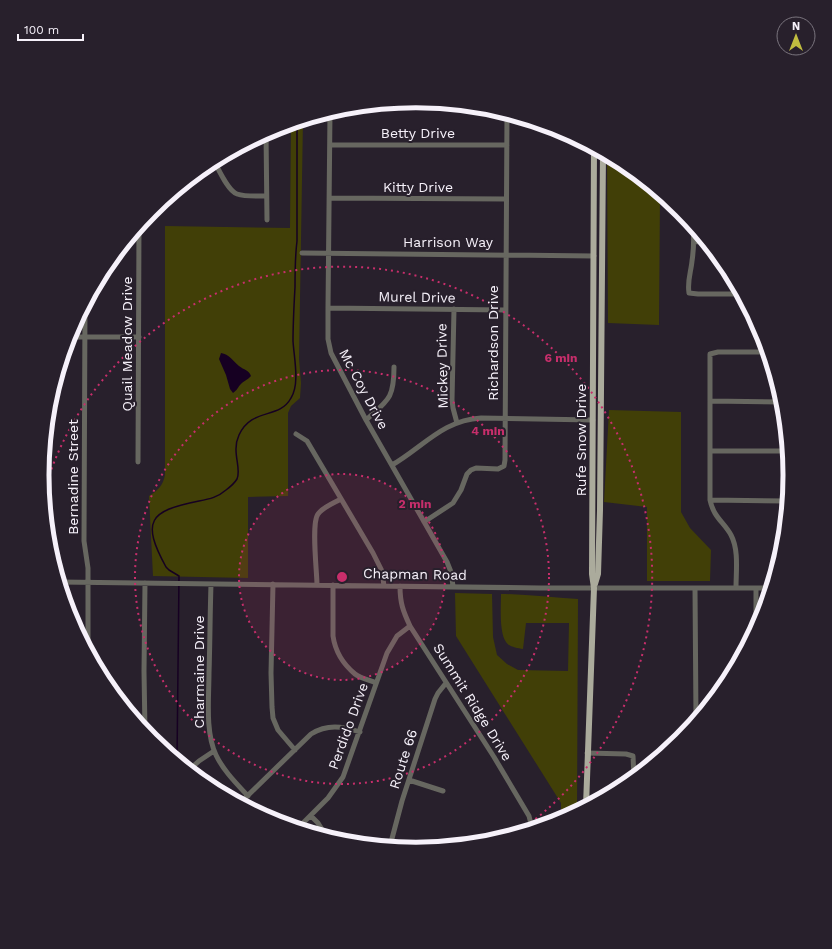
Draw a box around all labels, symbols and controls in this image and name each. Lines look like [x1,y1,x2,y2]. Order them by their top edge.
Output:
scale bar [18,16,83,42]
north arrow [776,16,816,56]
text: N [792,20,800,33]
text: 100 m [24,23,59,37]
street label: Betty Drive [381,125,455,141]
street label: Kitty Drive [383,179,453,195]
street label: Harrison Way [403,234,494,250]
street label: Quail Meadow Drive [119,276,135,412]
street label: Richardson Drive [485,285,501,401]
street label: Murel Drive [378,288,456,306]
street label: Mickey Drive [433,323,451,409]
street label: Mc Coy Drive [336,346,392,432]
text: 6 min [544,351,578,365]
street label: Rufe Snow Drive [573,384,589,496]
street label: Bernadine Street [65,419,81,535]
text: 4 min [471,424,505,438]
text: 2 min [399,497,431,511]
street label: Chapman Road [363,565,467,583]
centre of rings [335,570,349,584]
street label: Charmaine Drive [191,615,207,729]
street label: Summit Ridge Drive [430,640,516,764]
street label: Perdido Drive [325,680,371,772]
street label: Route 66 [386,727,420,791]

